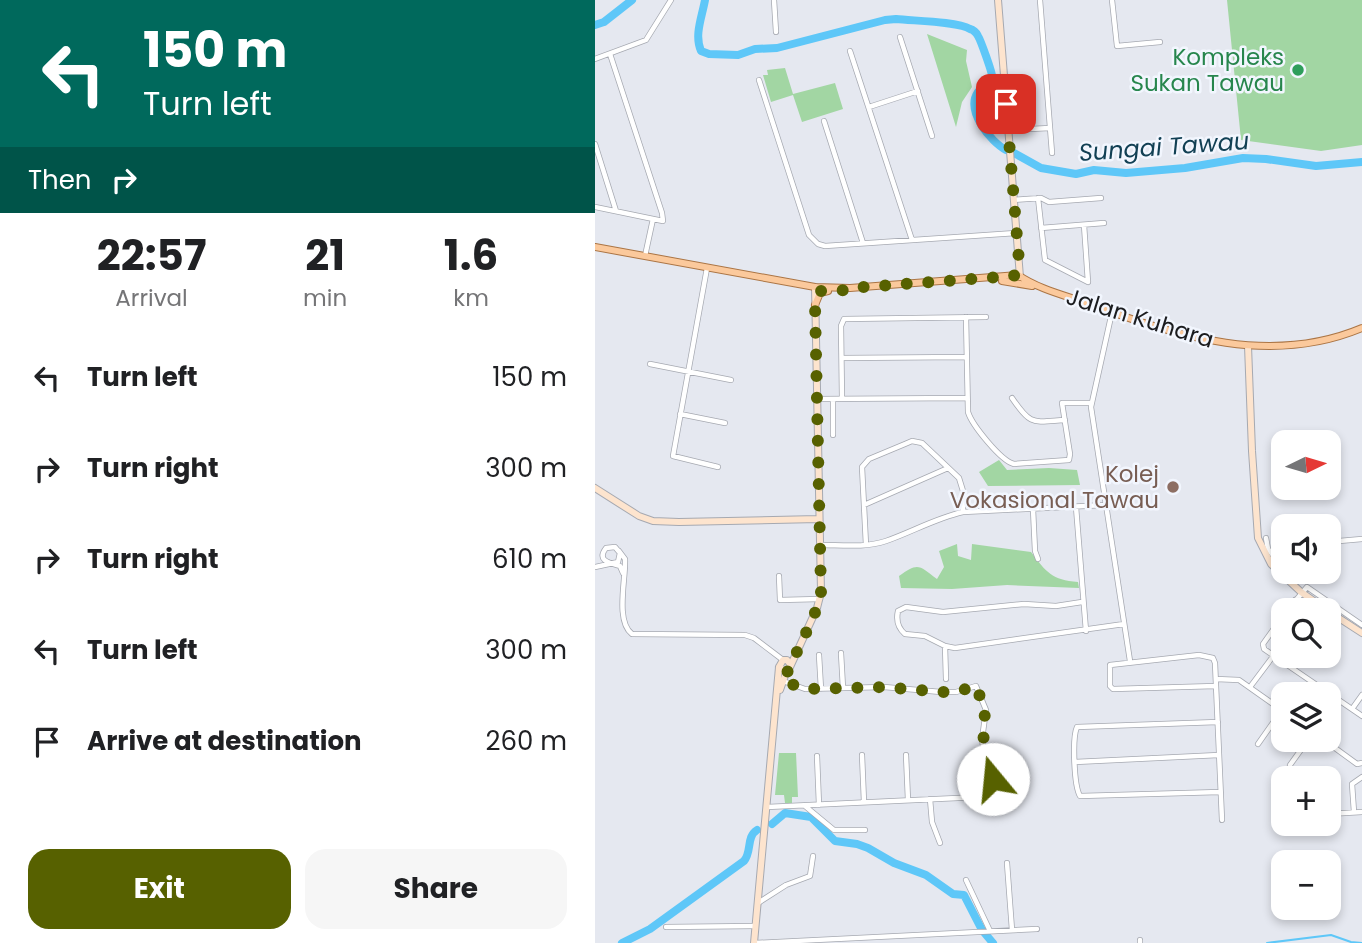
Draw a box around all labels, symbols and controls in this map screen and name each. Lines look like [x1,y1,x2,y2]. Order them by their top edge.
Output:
text: 150 m [143,16,288,84]
icon: left [28,28,119,119]
place label: Kompleks Sukan Tawau [1130,41,1284,99]
marker: Kompleks Sukan Tawau [1290,62,1306,78]
pin [976,74,1036,134]
text: Turn left [143,81,272,126]
icon: arrive [987,85,1025,123]
water label: Sungai Tawau [1078,124,1250,169]
icon: right [105,161,143,199]
text: Then [28,162,91,198]
text: 22:57 [97,226,206,285]
text: 21 [305,226,345,285]
text: 1.6 [444,226,498,285]
street label: Jalan Kuhara [1062,280,1218,356]
text: Arrival [115,282,188,314]
text: min [303,282,347,314]
text: km [453,282,489,314]
icon: left [28,359,66,397]
text: Turn left [87,359,198,395]
text: 150 m [492,359,567,395]
north arrow [1271,430,1341,500]
map controls [1271,430,1341,920]
icon: right [28,450,66,488]
text: Turn right [87,450,219,486]
text: 300 m [485,450,567,486]
place label: Kolej Vokasional Tawau [950,458,1159,516]
marker: Kolej Vokasional Tawau [1165,479,1181,495]
button: sound [1271,514,1341,584]
icon: right [28,541,66,579]
text: Turn right [87,541,219,577]
text: 610 m [492,541,567,577]
button: search [1271,598,1341,668]
icon: left [28,632,66,670]
text: Turn left [87,632,198,668]
text: 300 m [485,632,567,668]
button: layers [1271,682,1341,752]
icon: arrive [28,723,66,761]
text: Arrive at destination [87,723,362,759]
text: 260 m [485,723,567,759]
position arrow [956,742,1030,816]
button: + [1271,766,1341,836]
button: Exit [28,849,291,929]
button: Share [305,849,567,929]
button: − [1271,850,1341,920]

